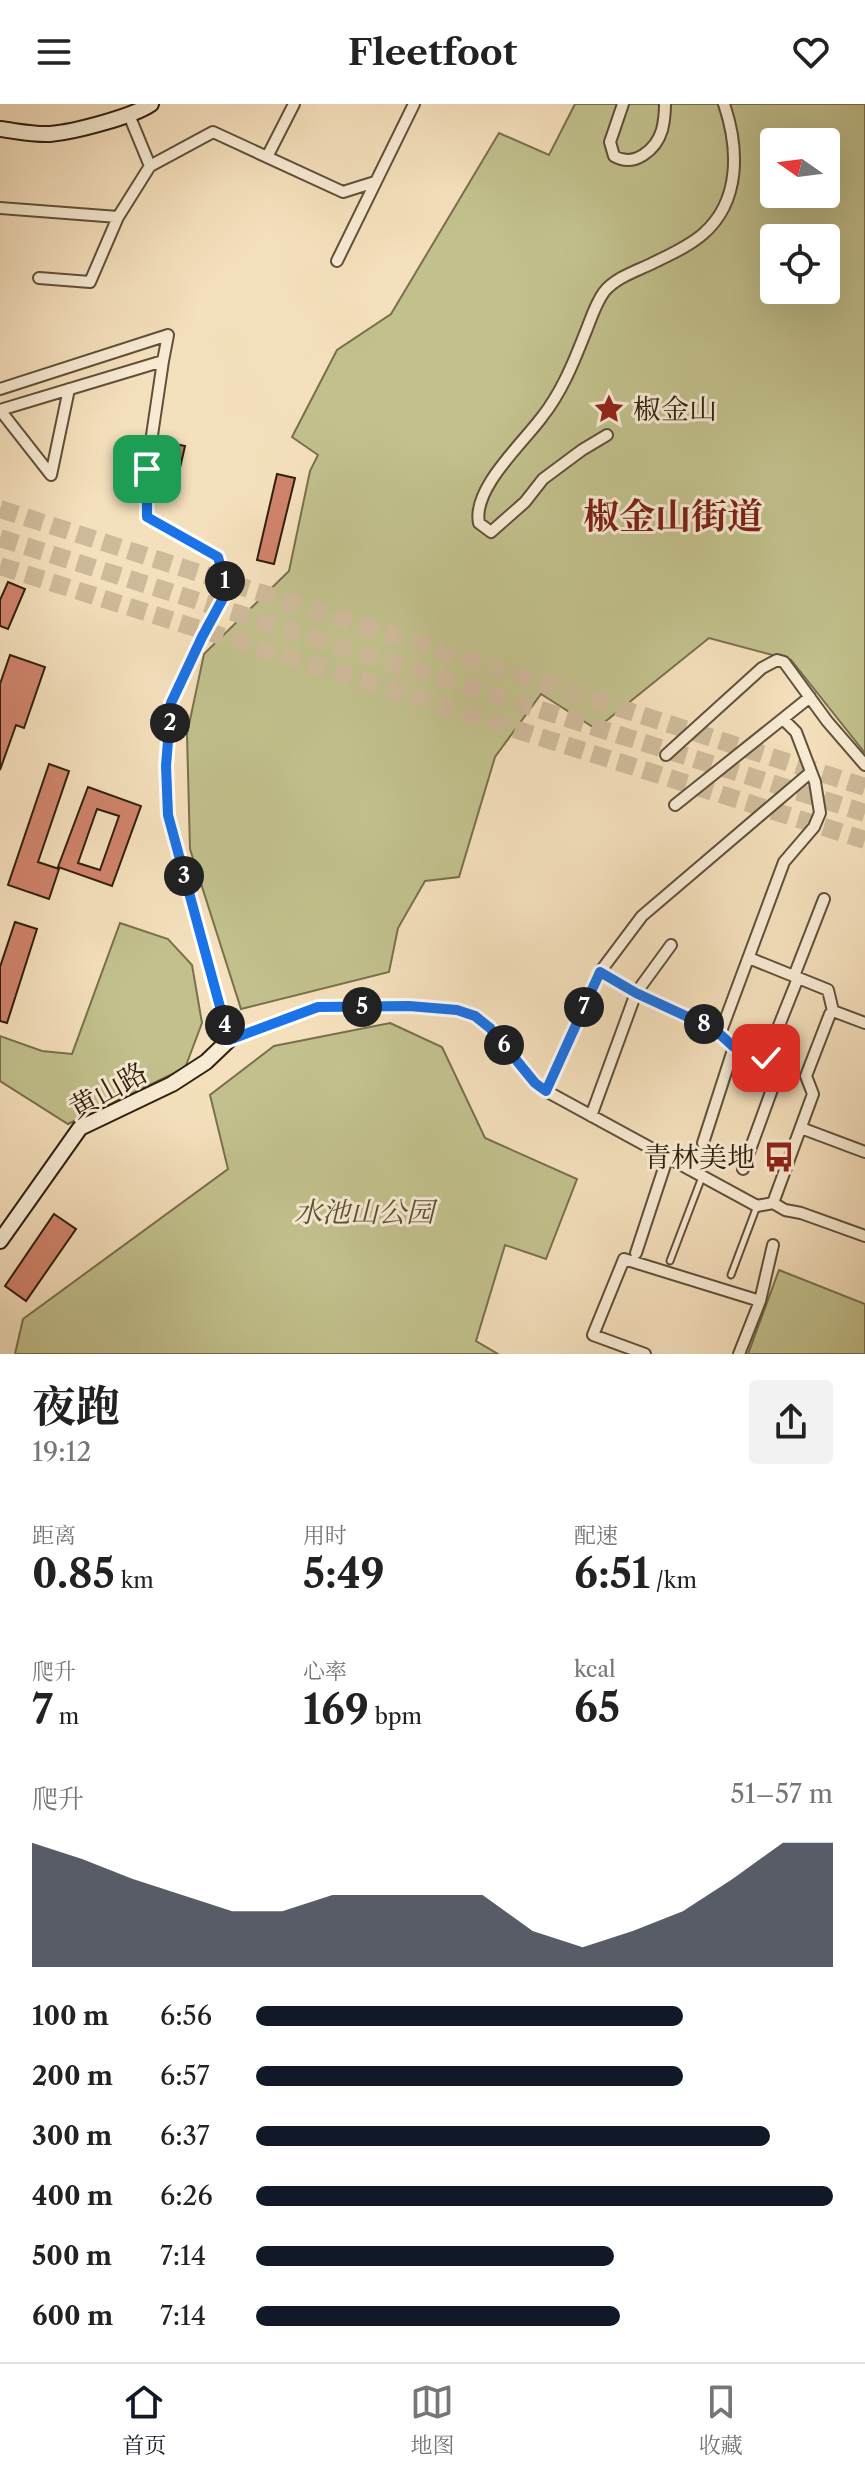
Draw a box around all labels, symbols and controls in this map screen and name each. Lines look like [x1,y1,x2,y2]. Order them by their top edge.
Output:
icon: menu [32,30,76,74]
text: Fleetfoot [348,30,517,74]
icon: heart [789,30,833,74]
north arrow [760,128,840,208]
map controls [760,128,840,304]
button: locate [760,224,840,304]
place icon: 椒金山 [592,392,626,426]
place label: 椒金山 [633,392,717,426]
pin [113,435,181,503]
icon: arrive [125,447,169,491]
district label: 椒金山街道 [583,494,763,538]
pin: 1 [205,561,245,601]
text: 1 [220,567,230,594]
pin: 2 [150,703,190,743]
text: 2 [164,709,177,736]
pin: 3 [164,856,204,896]
text: 3 [178,862,190,889]
pin: 5 [342,987,382,1027]
pin: 7 [564,987,604,1027]
text: 5 [356,993,368,1020]
text: 7 [578,993,590,1020]
pin: 8 [684,1004,724,1044]
pin: 4 [205,1005,245,1045]
text: 8 [697,1010,711,1037]
text: 4 [218,1011,232,1038]
pin [732,1024,800,1092]
pin: 6 [484,1025,524,1065]
text: 6 [497,1031,511,1058]
icon: check [744,1036,788,1080]
street label: 黄山路 [63,1055,153,1125]
place label: 青林美地 [643,1140,755,1174]
bus stop icon: 青林美地 [762,1140,796,1174]
park label: 水池山公园 [294,1195,438,1229]
text: 夜跑 [32,1379,120,1433]
button: share [749,1380,833,1464]
text: 19:12 [32,1436,91,1468]
text: 距离 [32,1522,76,1549]
text: 用时 [303,1522,347,1549]
text: 配速 [574,1522,618,1549]
text: 0.85 [32,1549,115,1598]
text: 5:49 [303,1549,385,1598]
text: 6:51 [574,1549,650,1598]
text: km [115,1567,154,1594]
text: /km [650,1567,697,1594]
text: kcal [574,1656,616,1683]
text: 爬升 [32,1658,76,1685]
text: 心率 [303,1658,347,1685]
text: 65 [574,1683,620,1732]
text: 7 [32,1685,53,1734]
text: 169 [303,1685,369,1734]
text: m [53,1703,79,1730]
text: bpm [369,1703,422,1730]
text: 51–57 m [731,1778,833,1810]
text: 爬升 [32,1783,84,1815]
text: 100 m [32,2000,109,2032]
text: 6:56 [160,2000,212,2032]
text: 200 m [32,2060,113,2092]
text: 6:57 [160,2060,209,2092]
text: 300 m [32,2120,112,2152]
text: 6:37 [160,2120,210,2152]
text: 400 m [32,2180,113,2212]
text: 6:26 [160,2180,213,2212]
text: 500 m [32,2240,112,2272]
text: 7:14 [160,2240,206,2272]
text: 600 m [32,2300,113,2332]
text: 7:14 [160,2300,206,2332]
tab: 首页 [122,2380,166,2459]
tab: 地图 [410,2380,455,2459]
tab: 收藏 [699,2380,743,2459]

